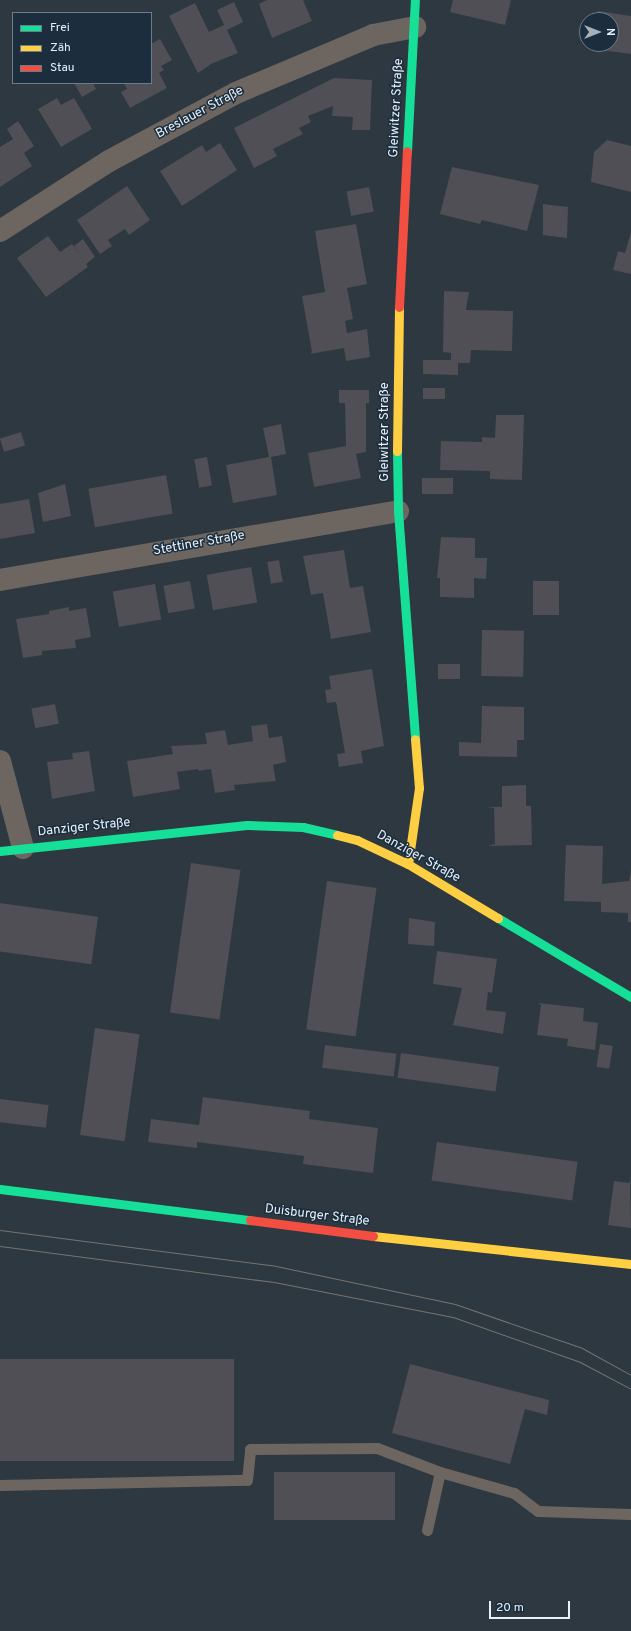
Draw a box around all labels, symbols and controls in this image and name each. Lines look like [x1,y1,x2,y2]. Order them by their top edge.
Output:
legend [12,12,152,84]
north arrow [579,12,619,52]
text: Frei [50,20,70,36]
text: N [603,28,617,36]
text: Zäh [50,40,71,56]
street label: Gleiwitzer Straße [387,58,407,158]
text: Stau [50,60,75,76]
street label: Breslauer Straße [154,83,246,143]
street label: Gleiwitzer Straße [377,382,393,482]
street label: Stettiner Straße [152,528,246,560]
street label: Danziger Straße [37,815,131,841]
street label: Danziger Straße [373,828,463,886]
street label: Duisburger Straße [264,1202,370,1230]
scale bar [491,1593,572,1619]
text: 20 m [496,1600,524,1616]

